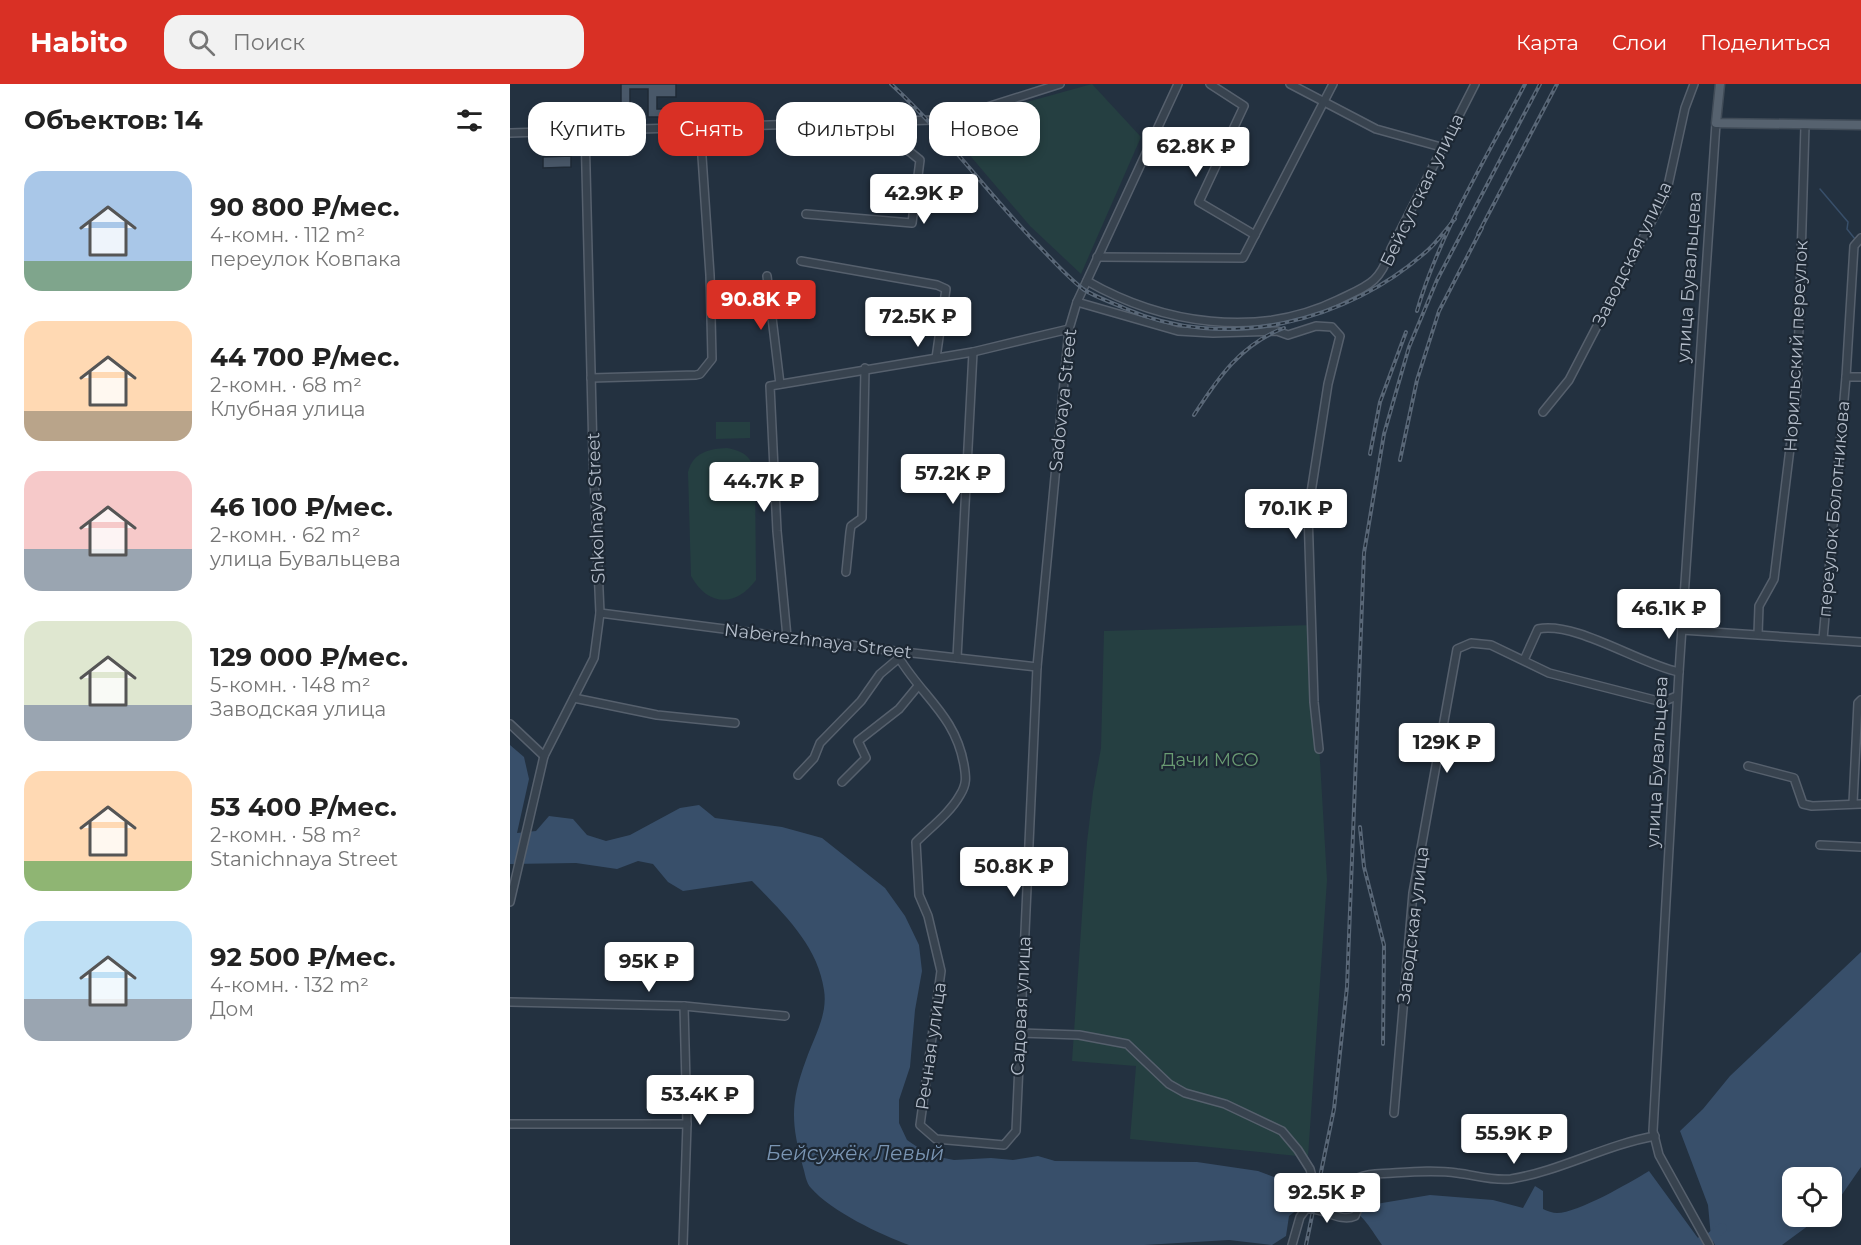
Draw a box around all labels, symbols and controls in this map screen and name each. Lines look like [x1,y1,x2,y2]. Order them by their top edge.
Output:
search box [164,15,584,69]
text: Habito [30,25,128,59]
icon: search [185,26,218,59]
text: Поиск [233,29,305,56]
text: Карта [1516,30,1579,55]
text: Слои [1612,30,1667,55]
text: Поделиться [1700,30,1831,55]
chip: Купить [528,102,646,156]
chip: Снять [658,102,764,156]
chip: Фильтры [776,102,917,156]
chip: Новое [929,102,1040,156]
text: Объектов: 14 [24,104,203,136]
icon: filters [453,104,486,137]
street label: Бейсугская улица [1375,110,1469,270]
pin: 62.8K ₽ [1141,127,1251,178]
text: 62.8K ₽ [1156,134,1236,158]
pin: 42.9K ₽ [869,174,979,225]
street label: Заводская улица [1587,178,1677,330]
text: 42.9K ₽ [884,181,964,205]
text: 90 800 ₽/мес. [210,191,400,223]
street label: улица Бувальцева [1672,191,1706,364]
icon: home [72,195,144,267]
text: 4-комн. · 112 m² [210,223,365,247]
street label: Норильский переулок [1779,239,1813,452]
text: переулок Ковпака [210,247,401,271]
pin: 90.8K ₽ [706,280,816,331]
text: 90.8K ₽ [721,287,801,311]
pin: 72.5K ₽ [863,297,973,348]
text: 72.5K ₽ [879,304,957,328]
street label: Sadovaya Street [1045,327,1081,473]
text: 44 700 ₽/мес. [210,341,400,373]
icon: home [72,345,144,417]
text: 2-комн. · 68 m² [210,373,362,397]
text: Клубная улица [210,397,366,421]
street label: переулок Болотникова [1814,400,1854,618]
street label: Shkolnaya Street [582,432,610,584]
pin: 57.2K ₽ [898,454,1008,505]
text: 57.2K ₽ [915,461,991,485]
pin: 44.7K ₽ [709,462,819,513]
text: 44.7K ₽ [723,469,805,493]
pin: 70.1K ₽ [1241,489,1351,540]
text: 46 100 ₽/мес. [210,491,393,523]
icon: home [72,495,144,567]
text: 70.1K ₽ [1259,496,1333,520]
text: 2-комн. · 62 m² [210,523,361,547]
text: улица Бувальцева [210,547,401,571]
pin: 46.1K ₽ [1614,589,1724,640]
text: 46.1K ₽ [1631,596,1707,620]
street label: Naberezhnaya Street [723,619,913,663]
text: 129 000 ₽/мес. [210,641,408,673]
icon: home [72,645,144,717]
text: 5-комн. · 148 m² [210,673,370,697]
street label: улица Бувальцева [1641,676,1672,849]
text: Заводская улица [210,697,386,721]
pin: 129K ₽ [1398,723,1496,774]
text: 129K ₽ [1413,730,1481,754]
park label: Дачи МСО [1161,749,1259,771]
text: 53 400 ₽/мес. [210,791,397,823]
icon: home [72,795,144,867]
text: 2-комн. · 58 m² [210,823,361,847]
street label: Заводская улица [1392,845,1434,1005]
text: Stanichnaya Street [210,847,398,871]
pin: 50.8K ₽ [959,847,1069,898]
text: 50.8K ₽ [974,854,1054,878]
street label: Садовая улица [1006,936,1036,1076]
text: 92 500 ₽/мес. [210,941,396,973]
pin: 95K ₽ [607,942,691,993]
icon: home [72,945,144,1017]
text: 95K ₽ [619,949,679,973]
text: 4-комн. · 132 m² [210,973,369,997]
street label: Речная улица [911,981,951,1111]
text: Дом [210,997,254,1021]
pin: 53.4K ₽ [645,1075,755,1126]
text: 53.4K ₽ [661,1082,739,1106]
pin: 55.9K ₽ [1459,1114,1569,1165]
text: 55.9K ₽ [1475,1121,1553,1145]
water label: Бейсужёк Левый [766,1141,944,1165]
map controls [1782,1167,1842,1227]
button: locate [1782,1167,1842,1227]
pin: 92.5K ₽ [1272,1173,1382,1224]
text: 92.5K ₽ [1288,1180,1366,1204]

